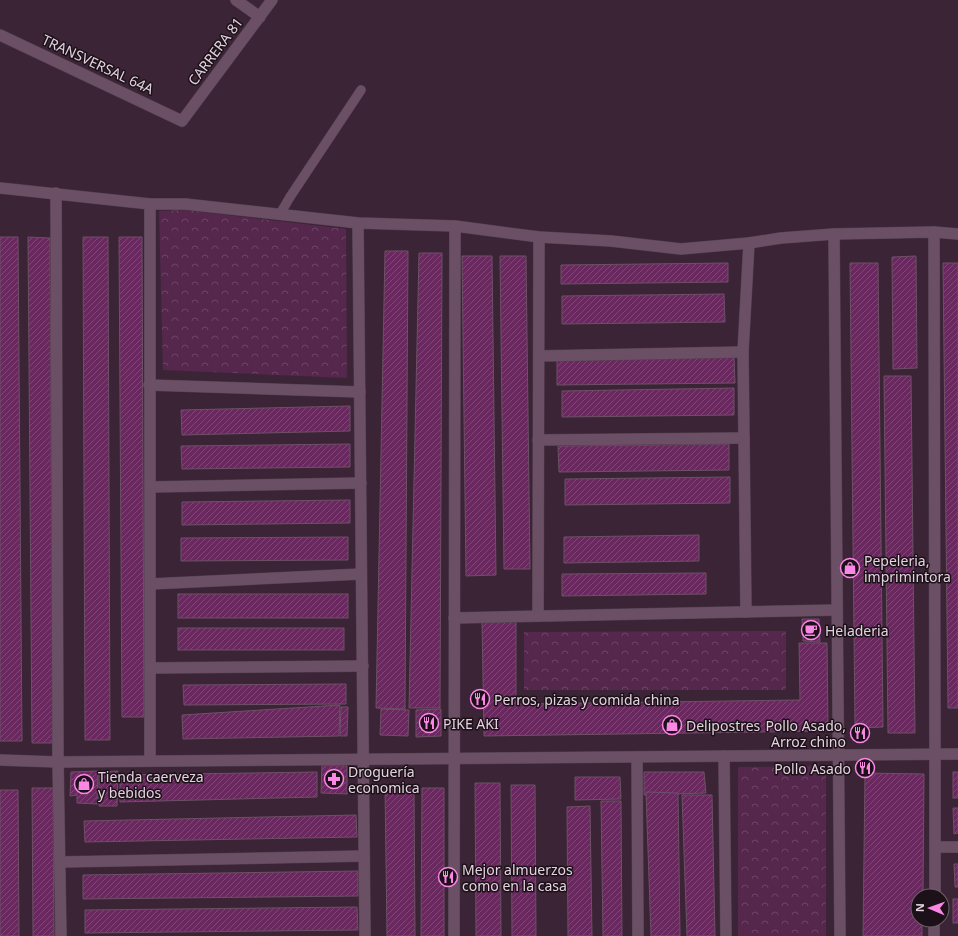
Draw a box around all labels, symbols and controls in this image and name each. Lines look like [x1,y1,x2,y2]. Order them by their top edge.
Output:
street label: CARRERA 81 [183,13,247,89]
street label: TRANSVERSAL 64A [39,30,157,98]
place label: Pepeleria, imprimintora [864,551,951,586]
shop icon: Pepeleria, imprimintora [839,557,861,579]
cafe icon: Heladeria [800,619,822,641]
place label: Heladeria [825,621,889,640]
restaurant icon: Perros, pizas y comida china [469,688,491,710]
place label: Perros, pizas y comida china [494,690,680,709]
restaurant icon: PIKE AKI [418,712,440,734]
place label: PIKE AKI [443,714,499,733]
shop icon: Delipostres [661,714,683,736]
place label: Delipostres [686,716,761,735]
place label: Pollo Asado, Arroz chino [765,716,846,751]
restaurant icon: Pollo Asado, Arroz chino [849,722,871,744]
restaurant icon: Pollo Asado [854,757,876,779]
place label: Pollo Asado [774,759,851,778]
place label: Droguería economica [348,762,419,797]
place label: Tienda caerveza y bebidos [98,767,204,802]
pharmacy icon: Droguería economica [323,768,345,790]
shop icon: Tienda caerveza y bebidos [73,773,95,795]
place label: Mejor almuerzos como en la casa [462,860,573,895]
restaurant icon: Mejor almuerzos como en la casa [437,866,459,888]
north arrow [910,888,950,928]
text: N [912,903,927,912]

